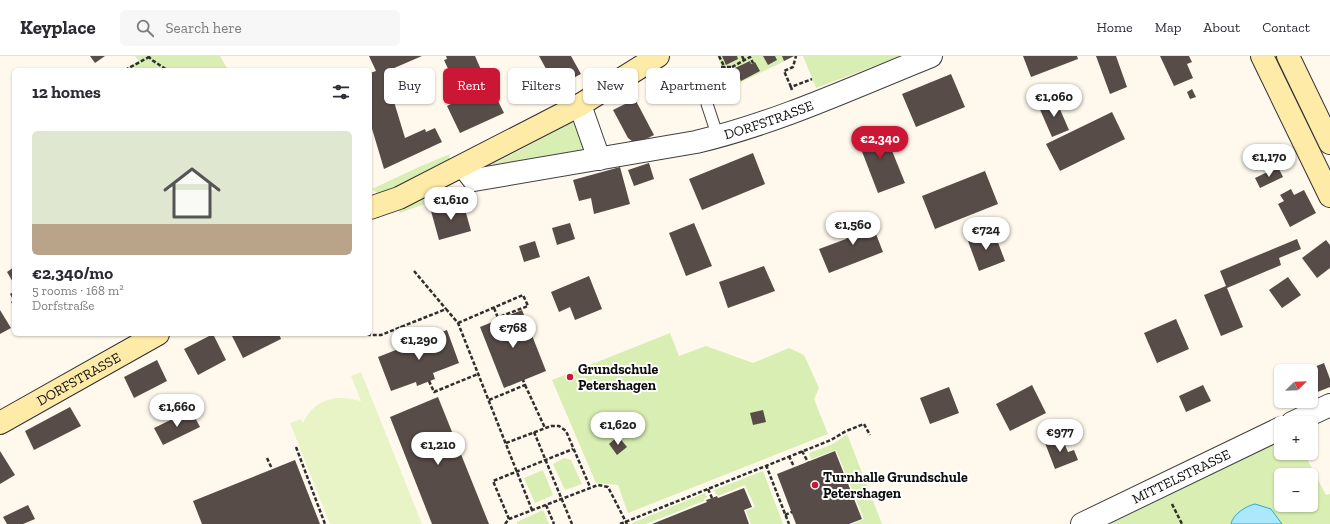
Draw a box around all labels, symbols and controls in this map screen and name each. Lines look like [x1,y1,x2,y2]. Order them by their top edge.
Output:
search box [120,10,400,46]
text: Keyplace [20,16,96,39]
icon: search [134,17,156,39]
text: Search here [166,19,242,37]
text: Home [1097,19,1133,36]
text: Map [1155,19,1181,36]
text: About [1203,19,1240,36]
text: Contact [1262,19,1310,36]
chip: Buy [384,68,435,104]
chip: Rent [443,68,500,104]
chip: Filters [508,68,575,104]
chip: New [583,68,638,104]
chip: Apartment [646,68,740,104]
icon: filters [330,81,352,103]
text: 12 homes [32,82,101,102]
pin: €1,060 [1021,84,1087,118]
text: €1,060 [1035,89,1073,104]
street label: DORFSTRASSE [722,97,816,143]
pin: €2,340 [847,126,913,160]
text: €2,340 [860,131,900,146]
pin: €1,170 [1236,144,1302,178]
text: €1,170 [1252,149,1286,164]
icon: home [156,157,228,229]
pin: €1,610 [418,187,484,221]
text: €1,610 [433,192,469,207]
pin: €1,560 [820,212,886,246]
text: €1,560 [834,217,872,232]
pin: €724 [962,217,1010,251]
text: €724 [972,222,1000,237]
text: €2,340/mo [32,263,113,283]
text: 5 rooms · 168 m² [32,283,124,298]
text: Dorfstraße [32,298,94,313]
pin: €768 [489,315,537,349]
text: €768 [499,320,527,335]
pin: €1,290 [386,327,452,361]
text: €1,290 [400,332,438,347]
street label: DORFSTRASSE [34,349,124,410]
place label: Grundschule Petershagen [578,361,659,394]
north arrow [1274,364,1318,408]
map controls [1274,364,1318,512]
marker: Grundschule Petershagen [565,372,575,382]
pin: €1,660 [144,394,210,428]
text: €1,660 [158,399,196,414]
pin: €1,620 [585,412,651,446]
button: + [1274,416,1318,460]
text: €1,620 [599,417,637,432]
pin: €977 [1036,419,1084,453]
text: €977 [1046,424,1074,439]
pin: €1,210 [405,432,471,466]
text: €1,210 [420,437,456,452]
street label: MITTELSTRASSE [1129,446,1233,508]
button: − [1274,468,1318,512]
place label: Turnhalle Grundschule Petershagen [823,469,968,502]
marker: Turnhalle Grundschule Petershagen [810,480,820,490]

